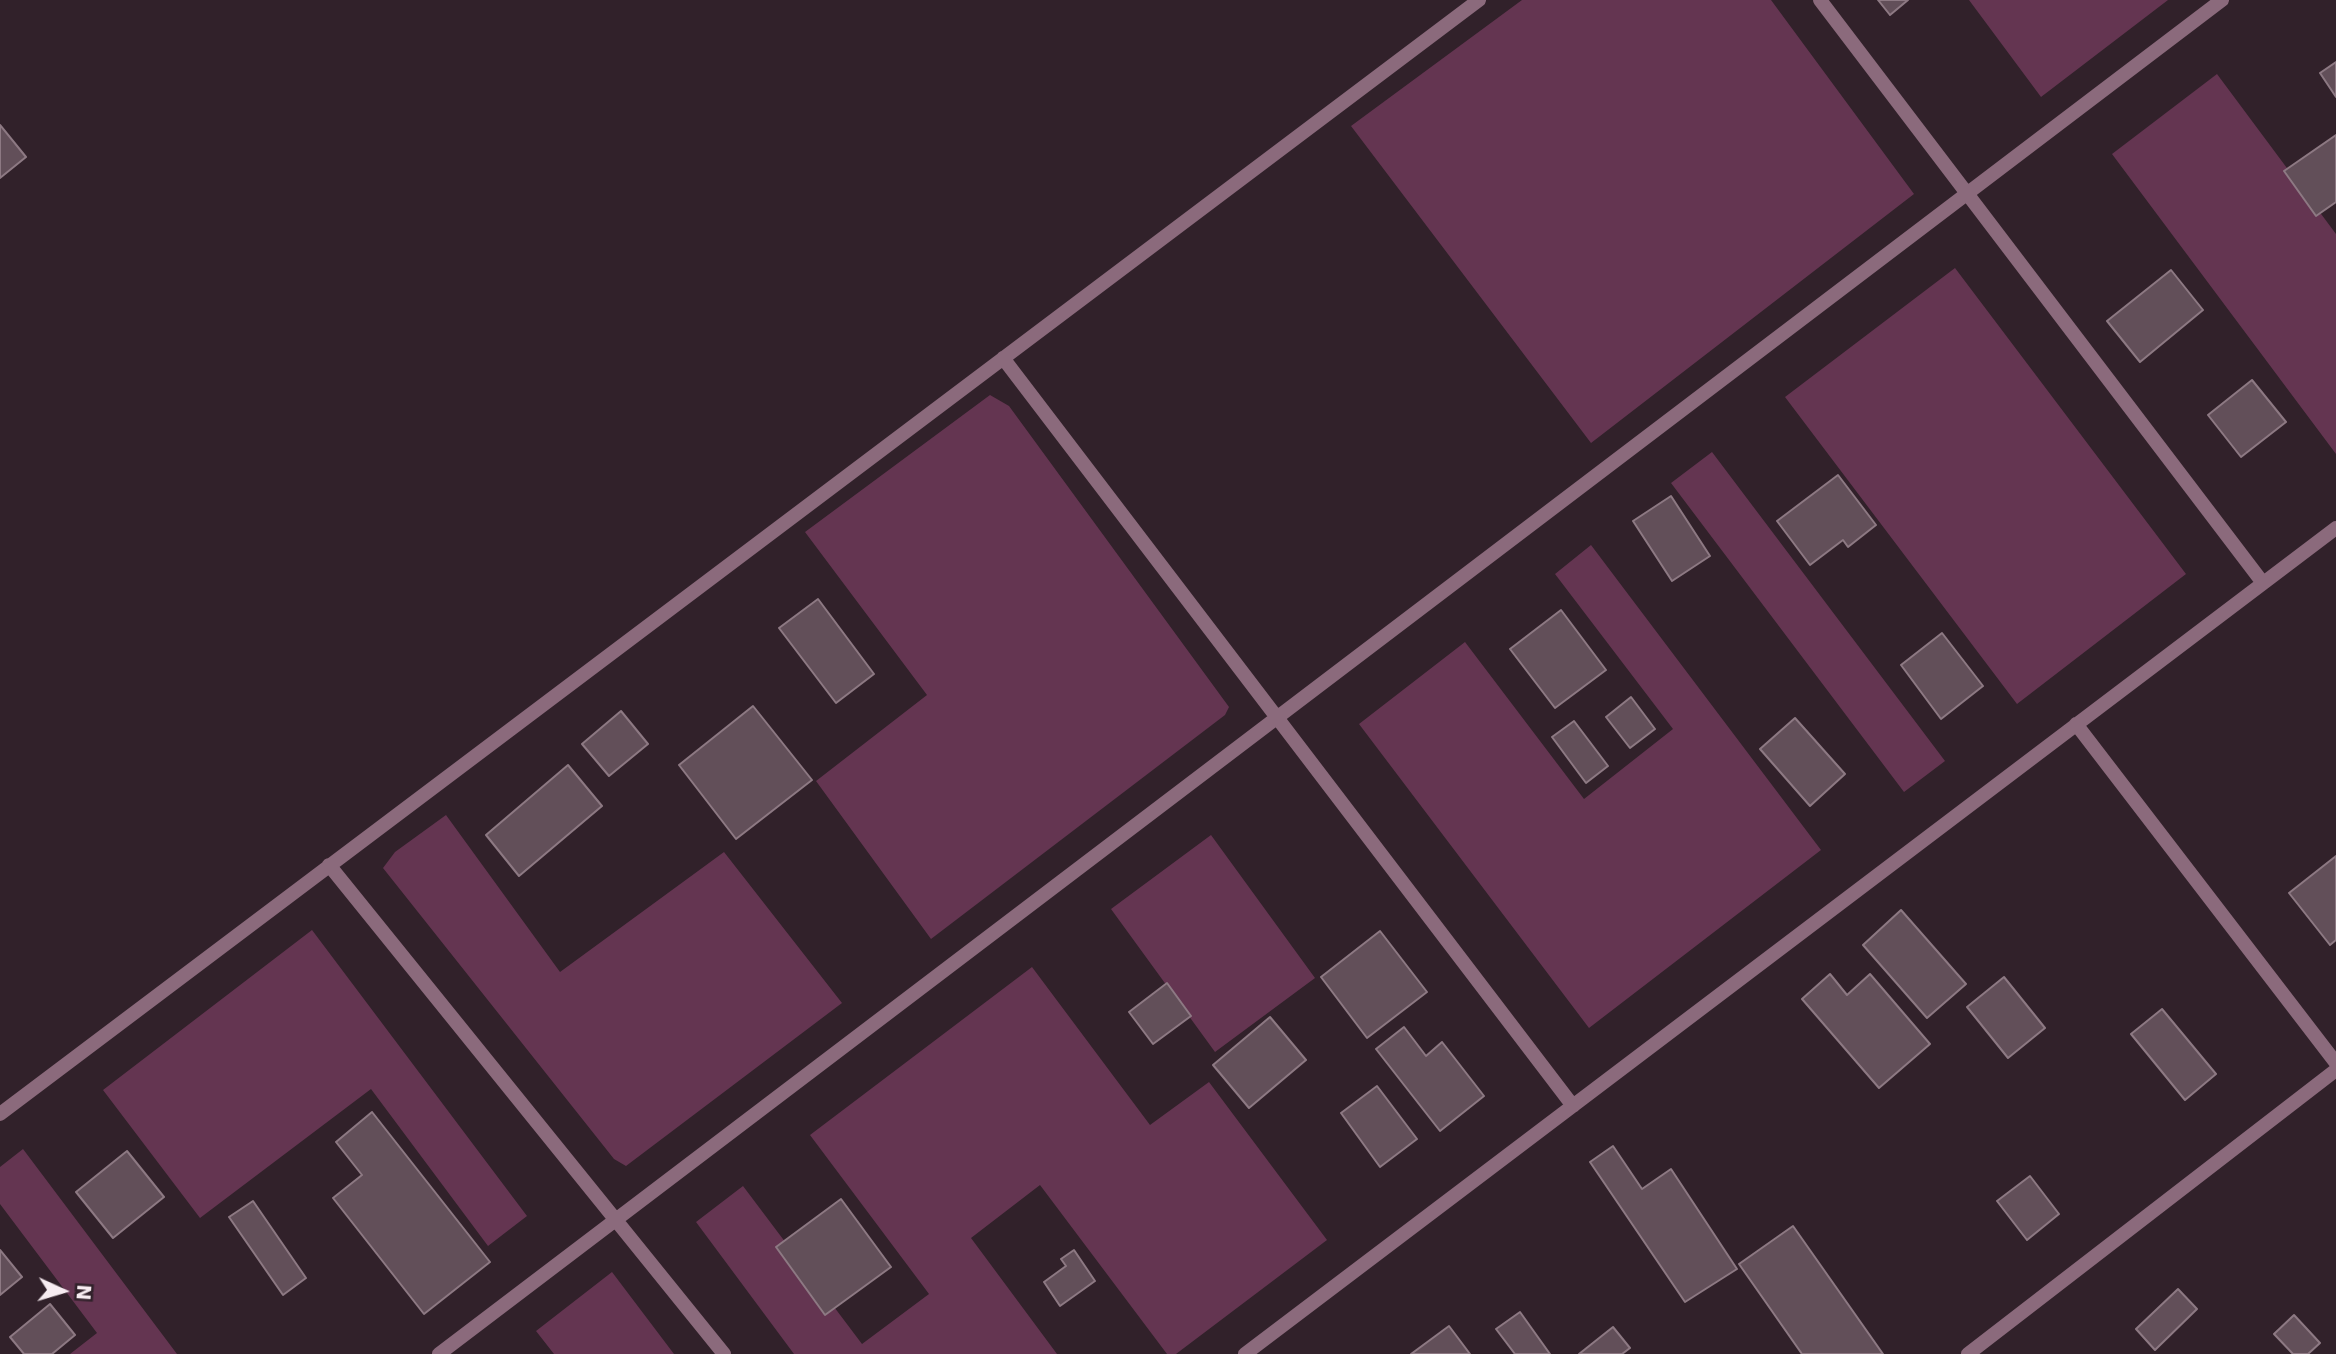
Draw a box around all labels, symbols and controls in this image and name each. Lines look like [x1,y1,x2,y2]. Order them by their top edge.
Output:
north arrow [28,1256,98,1326]
text: N [72,1284,95,1301]

